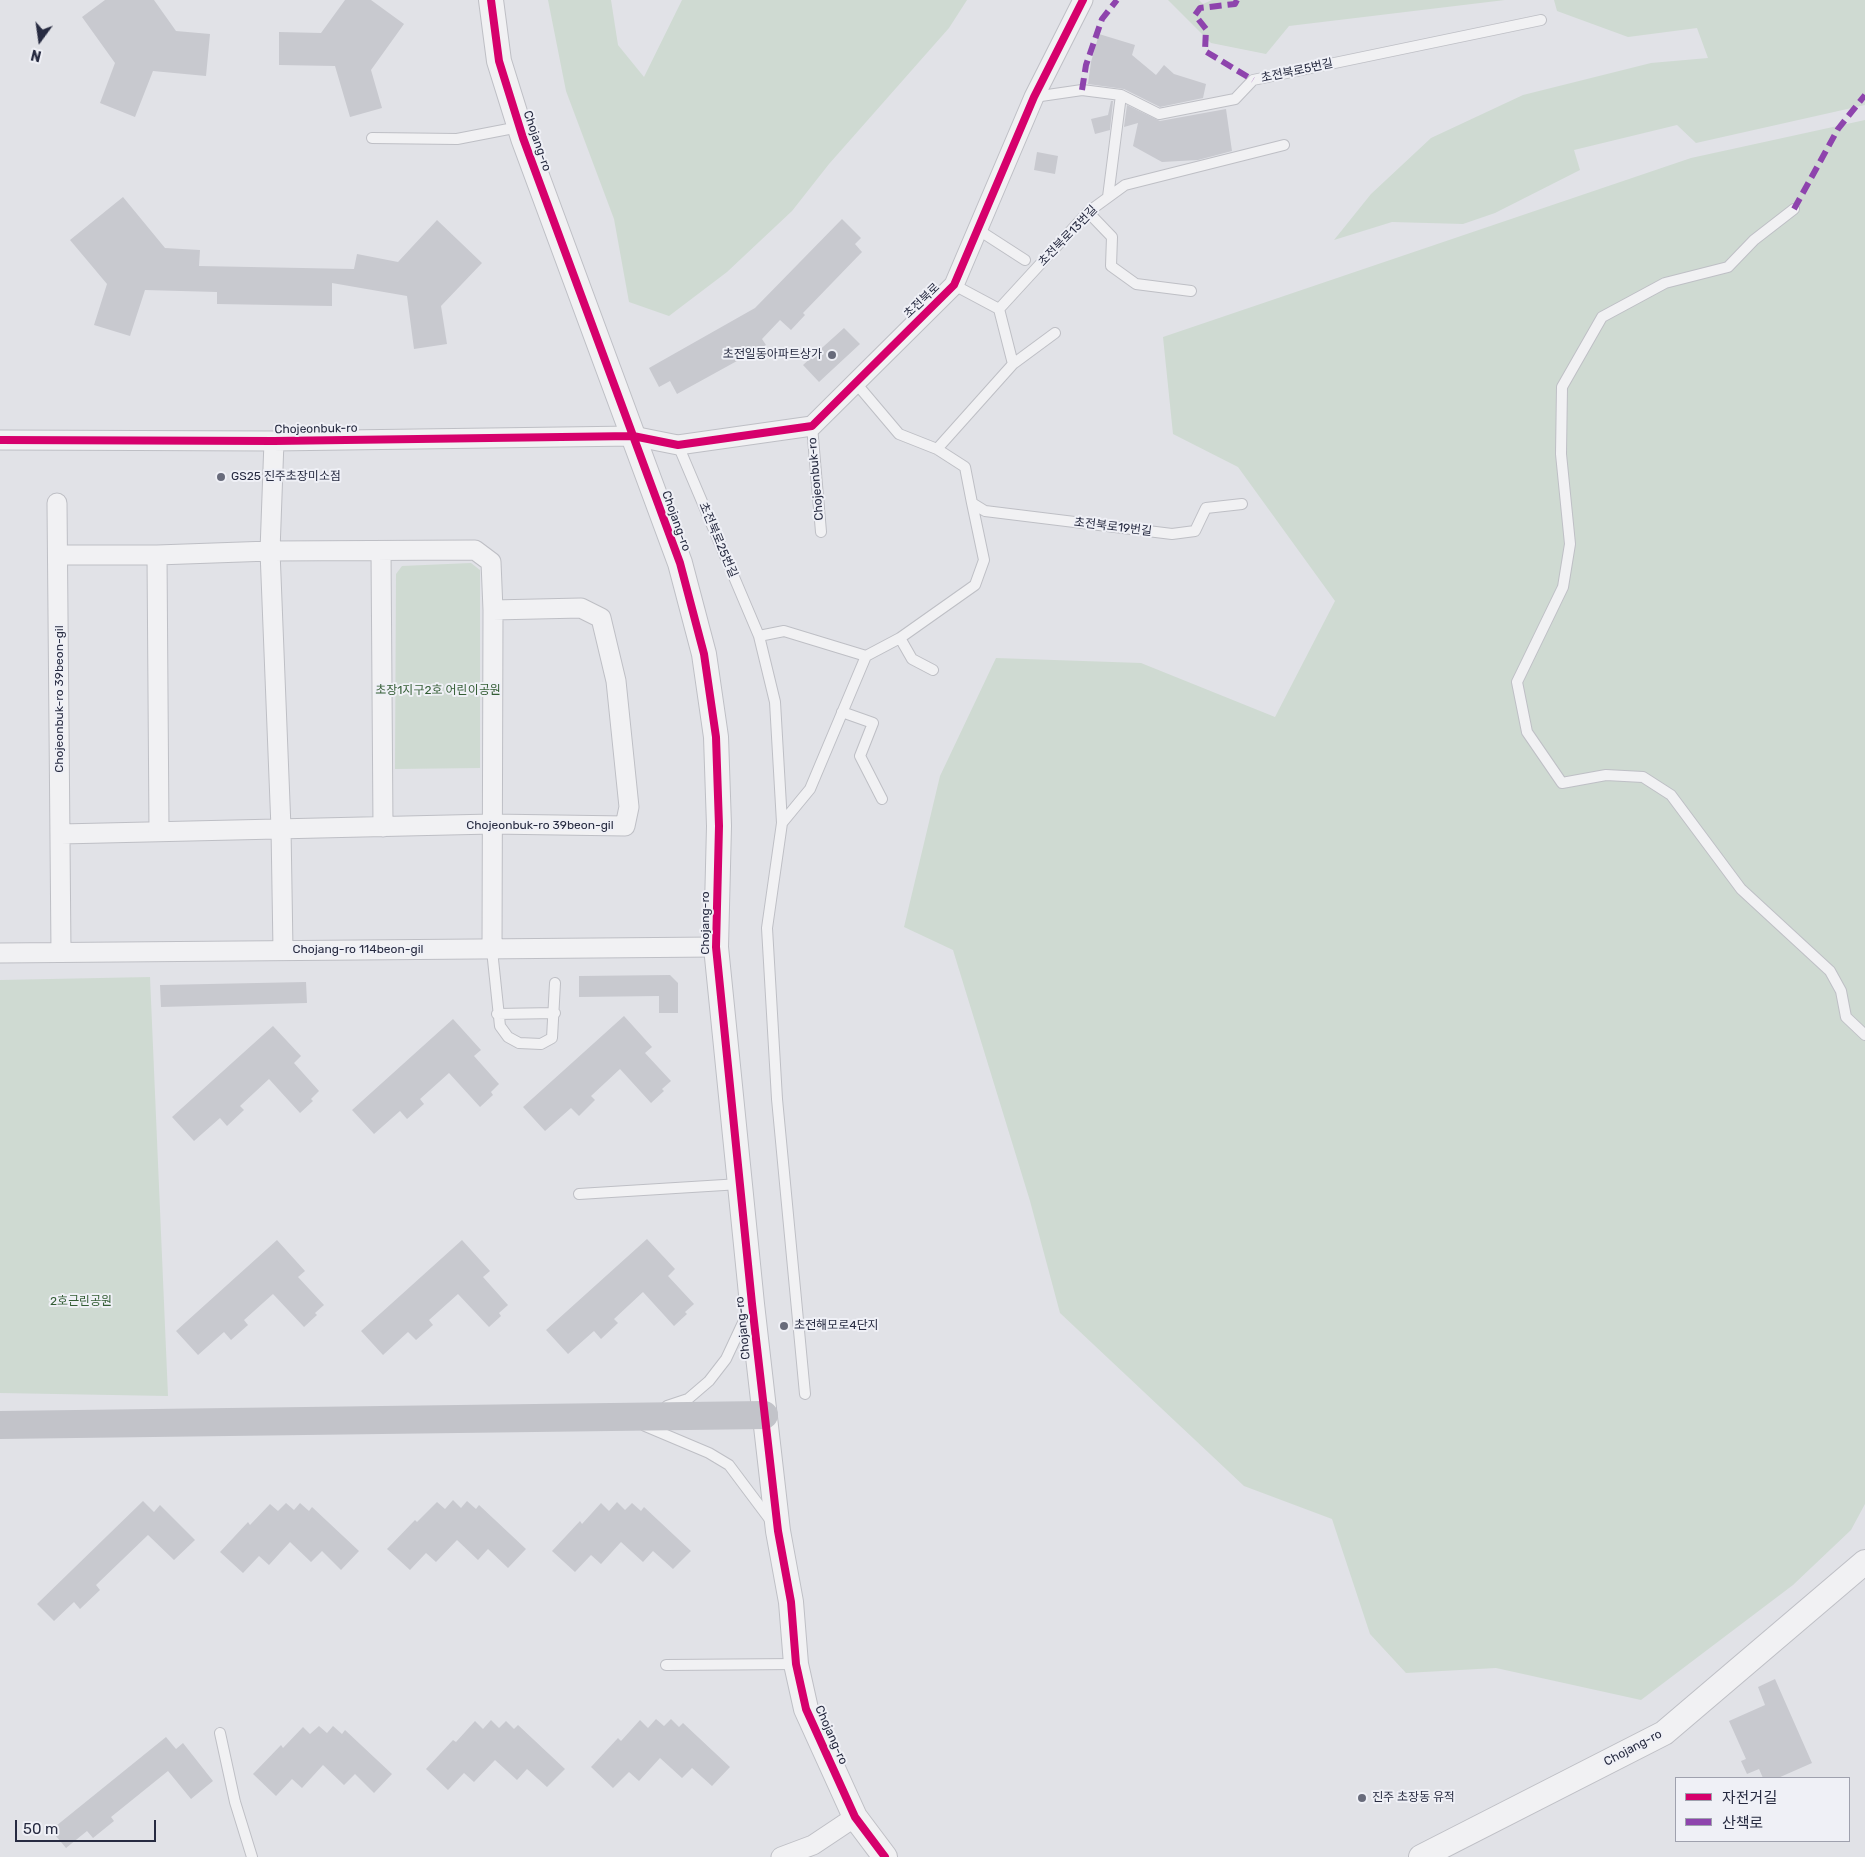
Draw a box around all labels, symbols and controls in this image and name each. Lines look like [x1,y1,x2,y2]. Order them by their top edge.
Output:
north arrow [15,15,65,65]
text: N [29,46,43,65]
street label: 초전북로5번길 [1260,56,1334,86]
street label: Chojang-ro [520,109,554,173]
street label: 초전북로13번길 [1036,203,1100,269]
street label: 초전북로 [901,280,943,322]
place label: 초전일동아파트상가 [723,348,822,362]
marker: 초전일동아파트상가 [826,349,838,361]
street label: Chojeonbuk-ro [274,421,358,437]
street label: Chojeonbuk-ro [805,437,827,521]
place label: GS25 진주초장미소점 [231,470,341,484]
marker: GS25 진주초장미소점 [215,471,227,483]
street label: Chojang-ro [658,489,694,553]
street label: 초전북로25번길 [696,500,740,580]
street label: 초전북로19번길 [1073,515,1153,539]
street label: Chojeonbuk-ro 39beon-gil [53,625,67,773]
park label: 초장1지구2호 어린이공원 [375,684,501,698]
street label: Chojeonbuk-ro 39beon-gil [466,819,614,833]
street label: Chojang-ro [699,891,713,955]
street label: Chojang-ro 114beon-gil [293,943,423,957]
park label: 2호근린공원 [50,1295,112,1309]
street label: Chojang-ro [733,1296,753,1360]
place label: 초전해모로4단지 [794,1319,879,1333]
marker: 초전해모로4단지 [778,1320,790,1332]
street label: Chojang-ro [812,1703,850,1767]
street label: Chojang-ro [1602,1727,1664,1769]
legend [1675,1777,1850,1842]
text: 자전거길 [1722,1789,1777,1807]
place label: 진주 초장동 유적 [1372,1791,1455,1805]
marker: 진주 초장동 유적 [1356,1792,1368,1804]
scale bar [18,1810,159,1842]
text: 산책로 [1722,1814,1763,1832]
text: 50 m [23,1820,58,1838]

